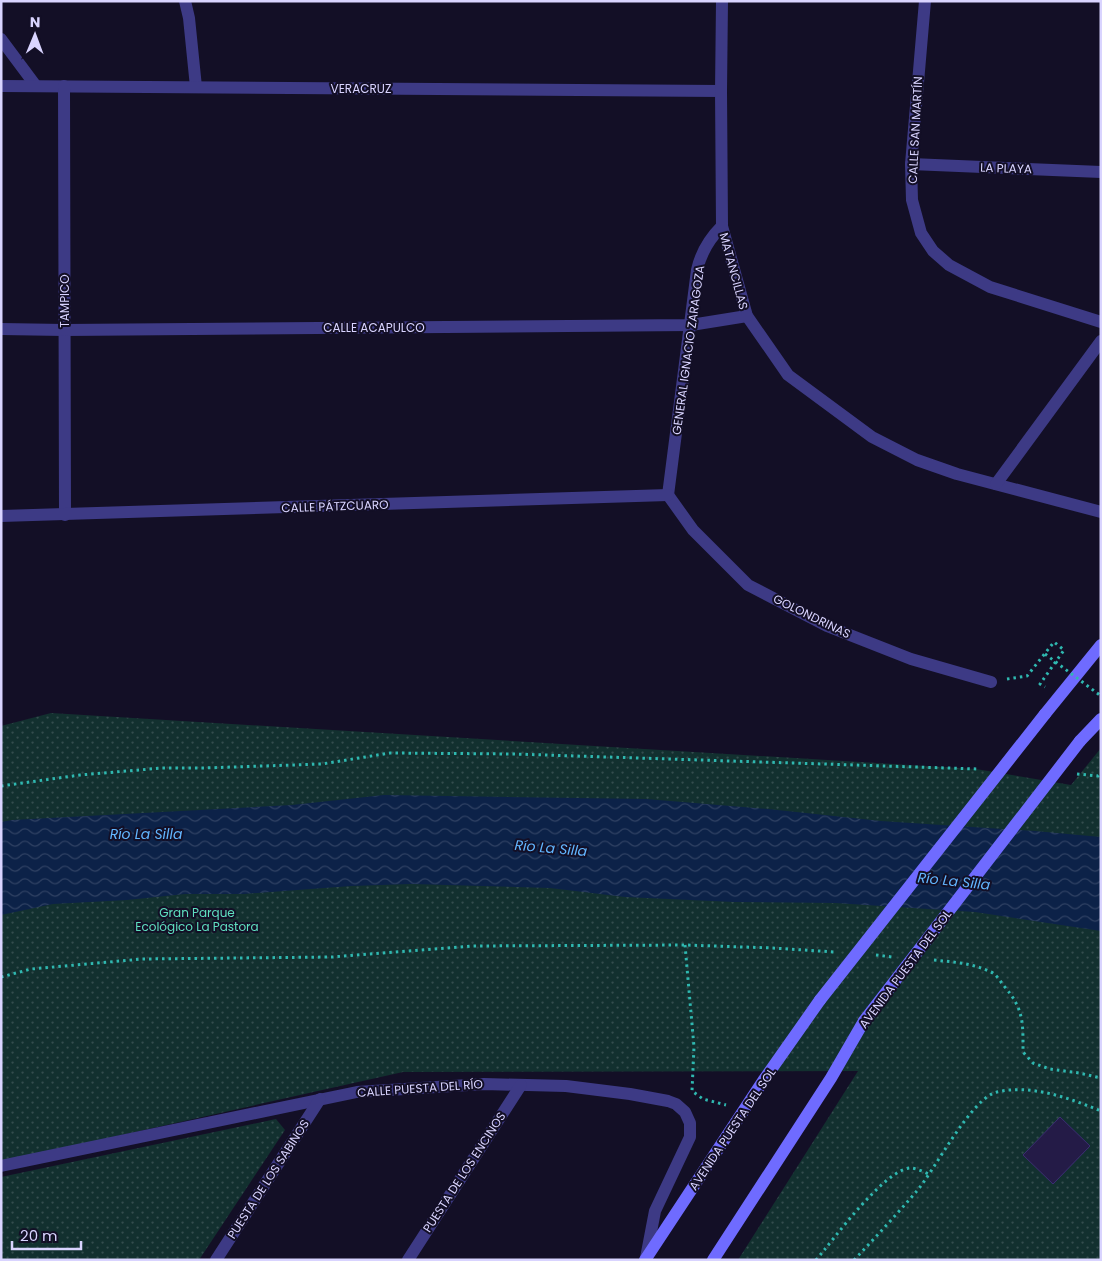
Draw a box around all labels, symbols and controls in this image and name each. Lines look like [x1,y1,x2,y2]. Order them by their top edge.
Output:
north arrow [10,10,60,60]
text: N [30,12,41,32]
street label: CALLE SAN MARTÍN [904,76,926,184]
street label: VERACRUZ [331,80,391,97]
street label: LA PLAYA [980,159,1032,177]
street label: MATANCILLAS [716,231,752,311]
street label: GENERAL IGNACIO ZARAGOZA [668,264,708,436]
street label: TAMPICO [56,274,73,328]
street label: CALLE ACAPULCO [323,319,425,336]
street label: CALLE PÁTZCUARO [281,496,389,516]
street label: GOLONDRINAS [770,590,854,642]
water label: Río La Silla [110,824,183,844]
water label: Río La Silla [514,835,589,861]
water label: Río La Silla [917,867,992,895]
park label: Gran Parque Ecológico La Pastora [135,904,259,935]
street label: AVENIDA PUESTA DEL SOL [855,906,955,1032]
street label: AVENIDA PUESTA DEL SOL [685,1064,779,1194]
street label: CALLE PUESTA DEL RÍO [357,1075,483,1101]
street label: PUESTA DE LOS ENCINOS [419,1108,509,1236]
street label: PUESTA DE LOS SABINOS [223,1116,313,1242]
scale bar [12,1218,81,1250]
text: 20 m [20,1225,58,1246]

